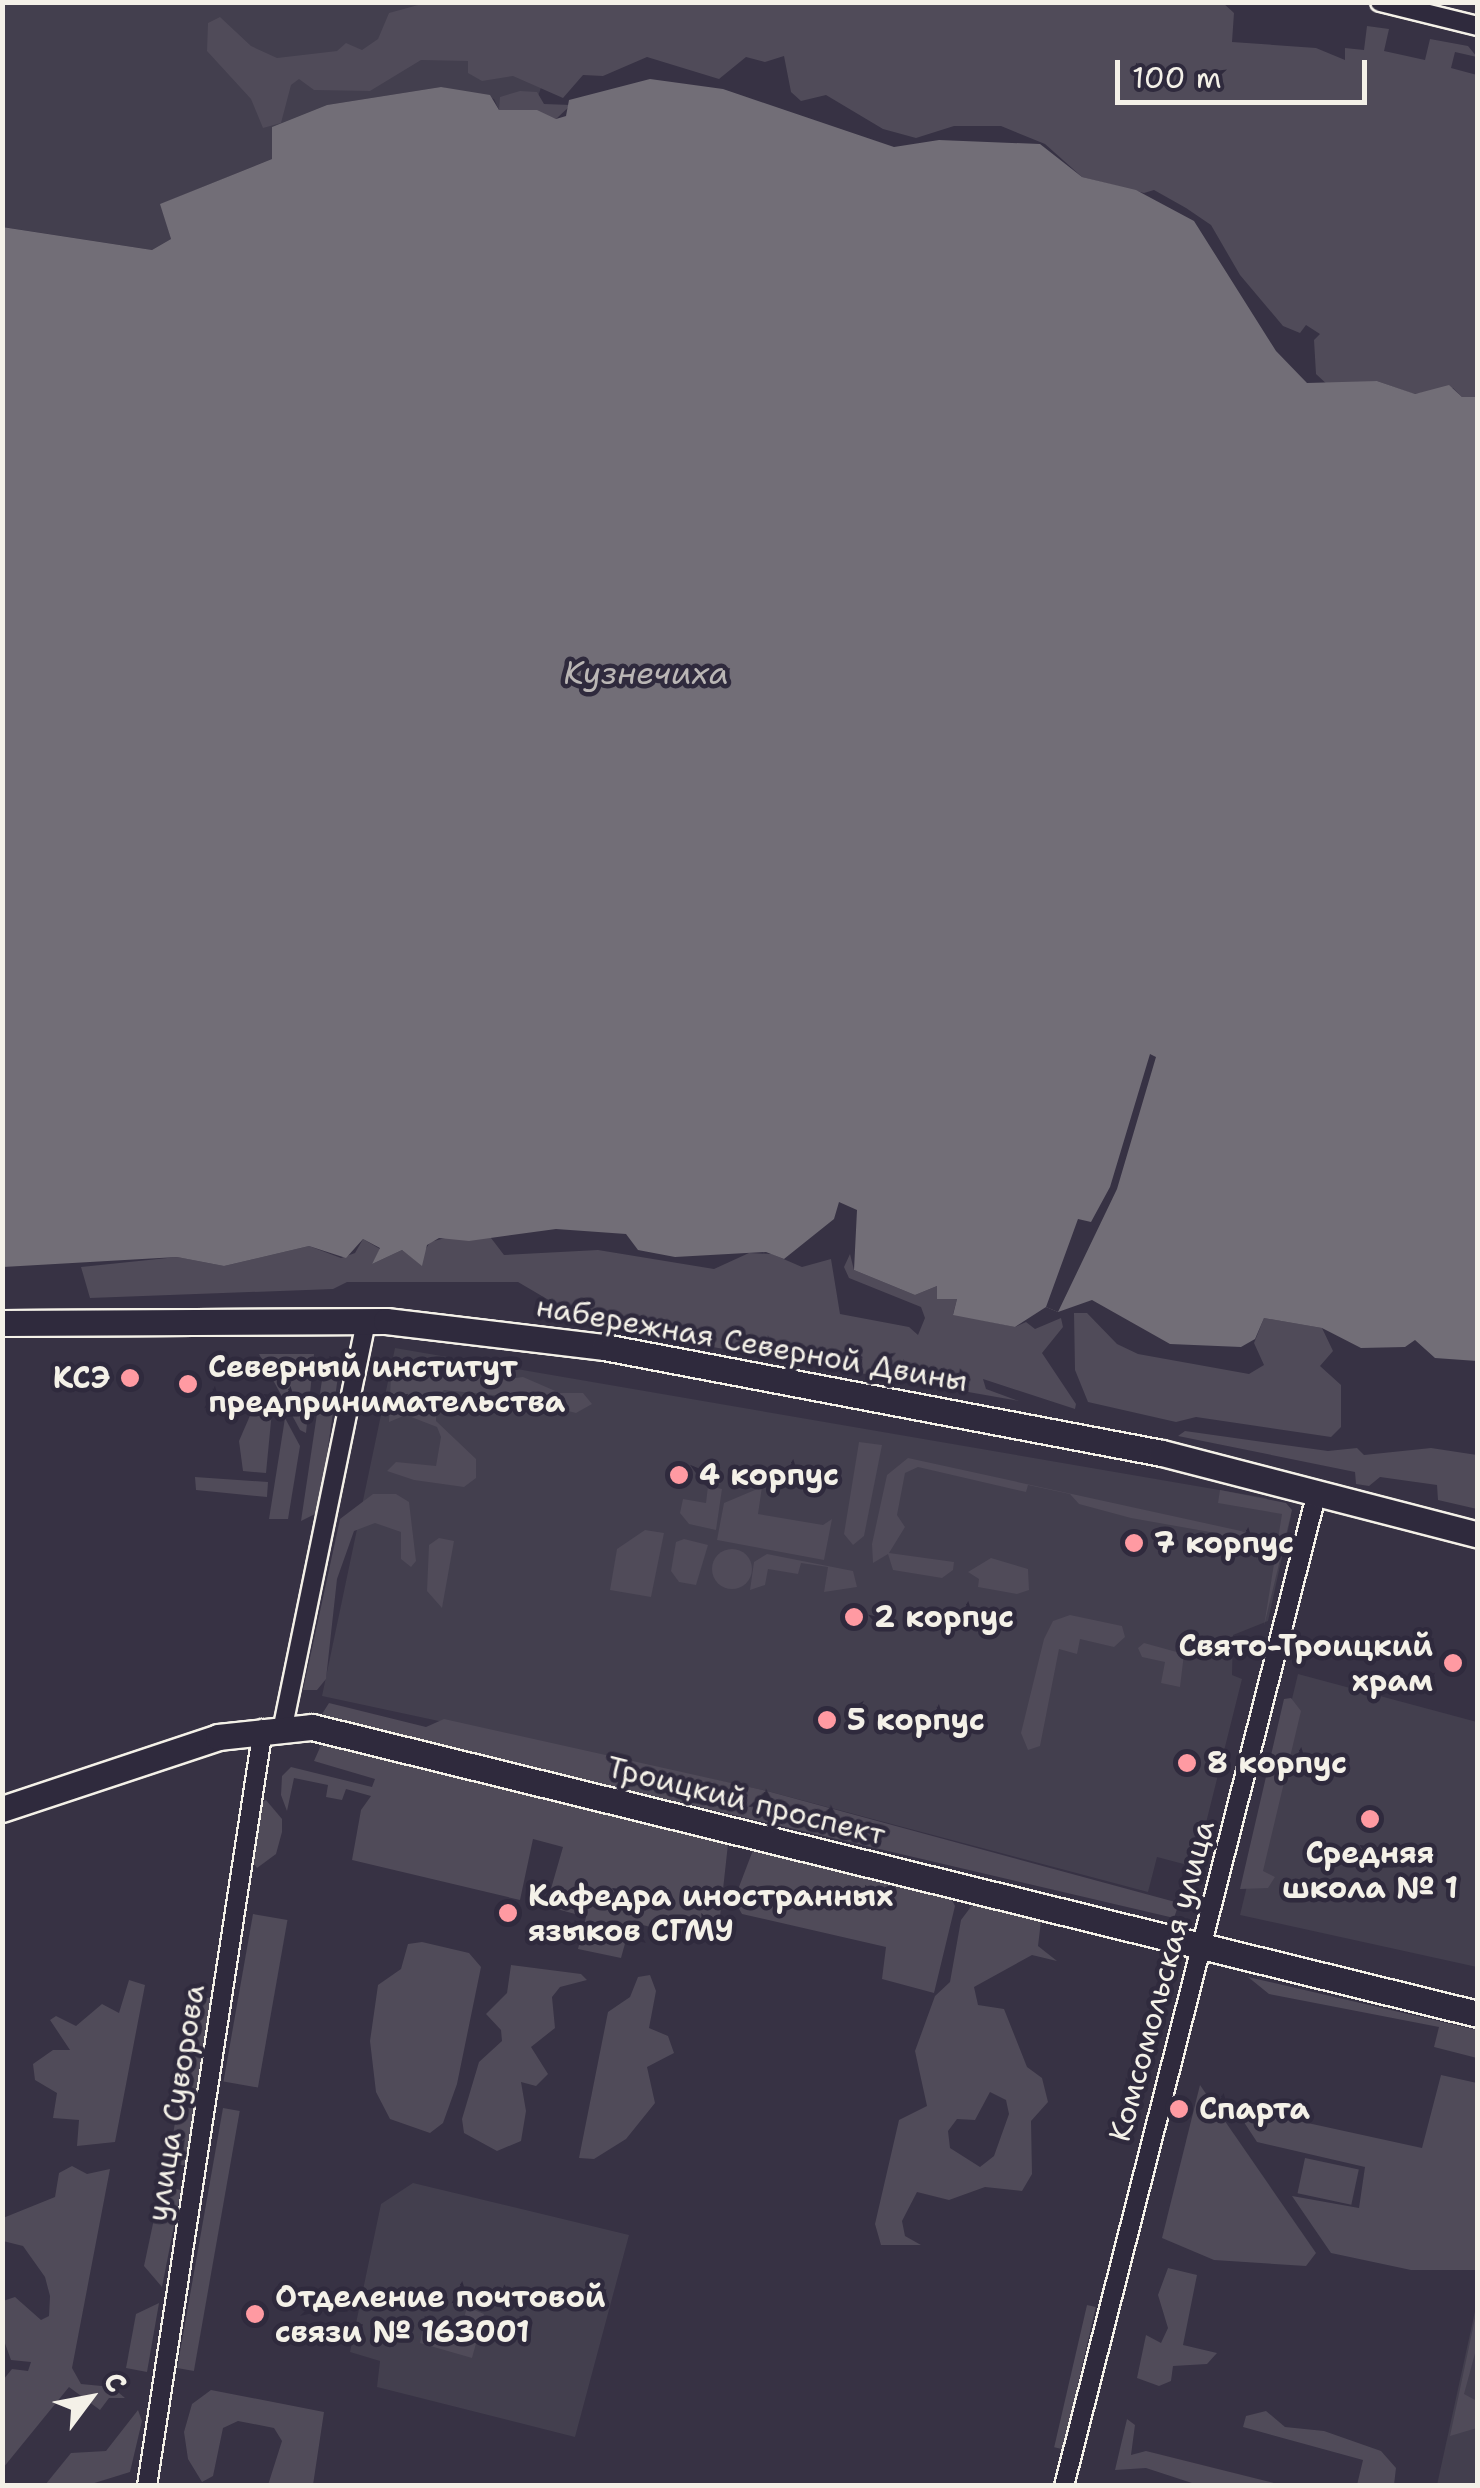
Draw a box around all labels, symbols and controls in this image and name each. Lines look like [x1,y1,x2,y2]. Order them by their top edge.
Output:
scale bar [1120,40,1372,102]
text: 100 m [1132,57,1222,98]
water label: Кузнечиха [563,654,729,692]
street label: набережная Северной Двины [534,1288,970,1400]
place label: Северный институт предпринимательства [208,1349,565,1420]
place label: КСЭ [53,1360,110,1396]
marker: КСЭ [119,1367,141,1389]
marker: Северный институт предпринимательства [177,1373,199,1395]
place label: 4 корпус [699,1457,839,1493]
marker: 4 корпус [668,1464,690,1486]
place label: 7 корпус [1154,1525,1294,1561]
marker: 7 корпус [1123,1532,1145,1554]
place label: 2 корпус [874,1599,1014,1635]
marker: 2 корпус [843,1606,865,1628]
place label: Свято-Троицкий храм [1178,1628,1433,1698]
marker: Свято-Троицкий храм [1442,1652,1464,1674]
place label: 5 корпус [847,1702,985,1738]
marker: 5 корпус [816,1709,838,1731]
place label: 8 корпус [1207,1745,1347,1781]
street label: Троицкий проспект [603,1749,889,1853]
marker: 8 корпус [1176,1752,1198,1774]
marker: Средняя школа № 1 [1359,1808,1381,1830]
street label: Комсомольская улица [1102,1817,1222,2145]
place label: Средняя школа № 1 [1282,1835,1458,1906]
place label: Кафедра иностранных языков СГМУ [528,1878,894,1948]
marker: Кафедра иностранных языков СГМУ [497,1902,519,1924]
street label: улица Суворова [140,1982,212,2224]
place label: Спарта [1199,2091,1310,2127]
marker: Спарта [1168,2098,1190,2120]
place label: Отделение почтовой связи № 163001 [275,2279,606,2350]
marker: Отделение почтовой связи № 163001 [244,2303,266,2325]
north arrow [40,2348,140,2448]
text: С [95,2365,136,2399]

